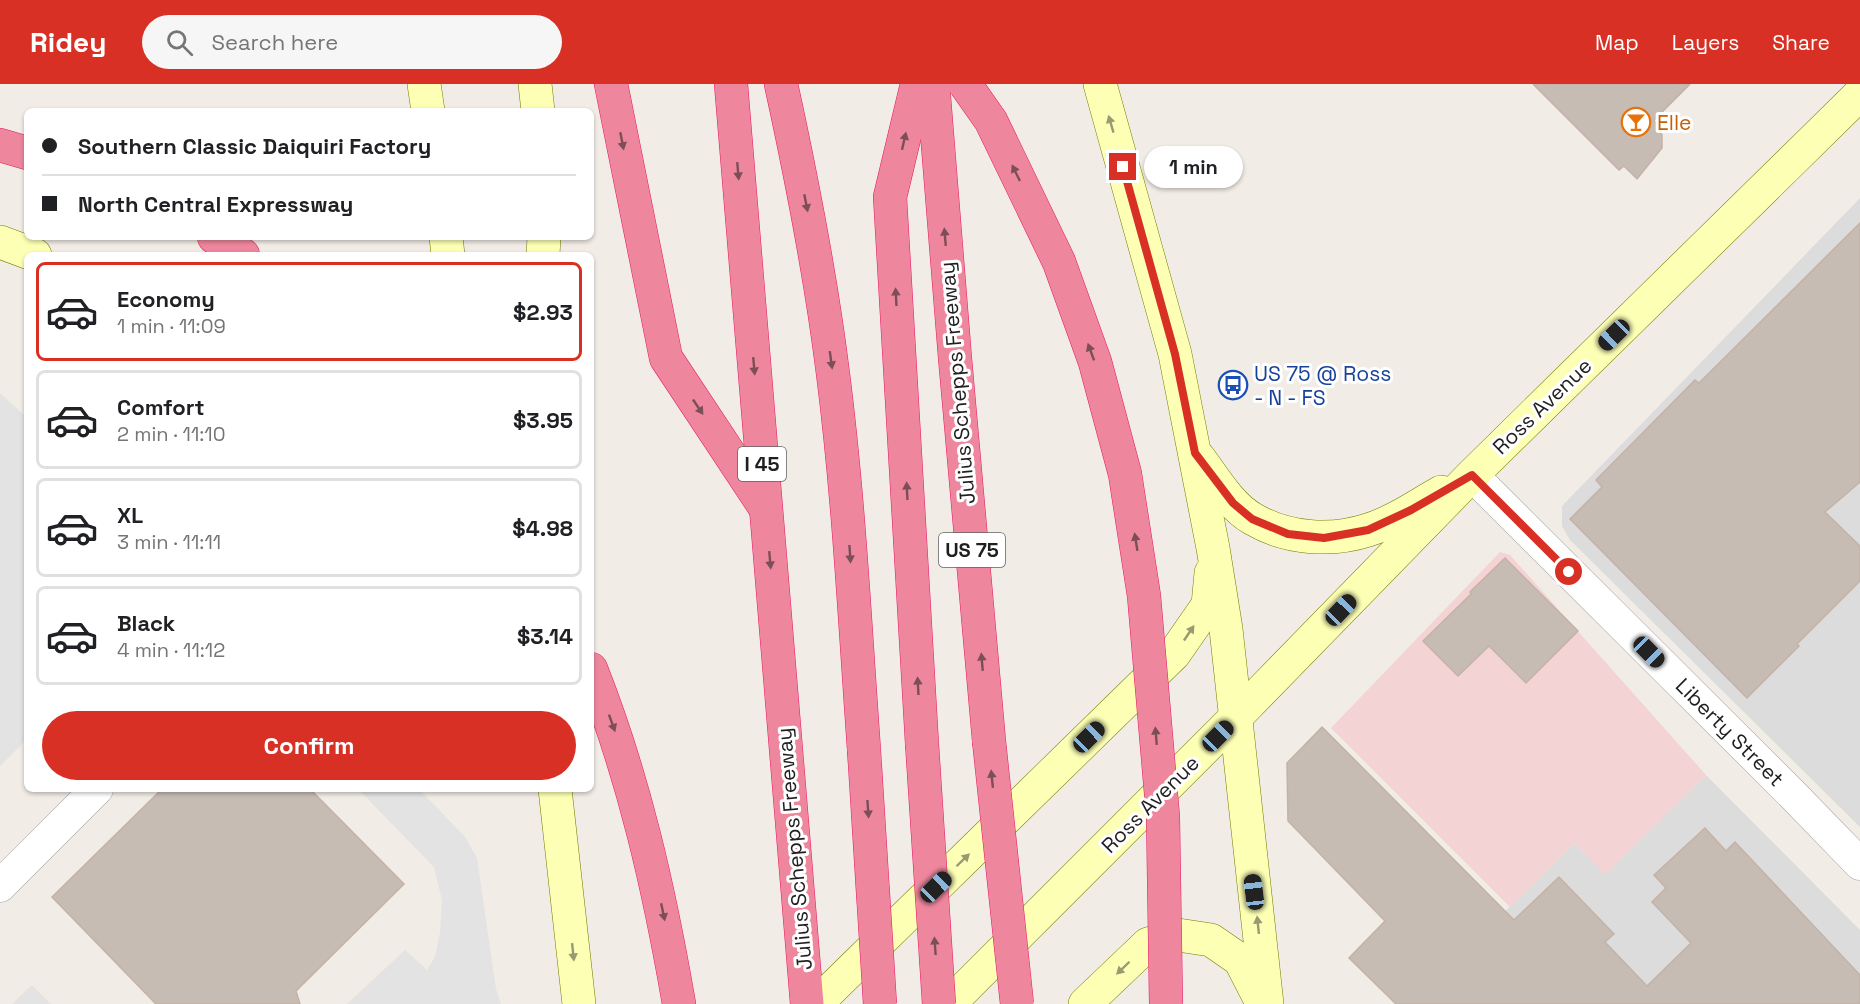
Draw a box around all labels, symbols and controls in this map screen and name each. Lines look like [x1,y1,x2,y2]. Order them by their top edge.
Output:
search box [142,15,562,69]
text: Ridey [30,24,106,60]
icon: search [163,26,196,59]
text: Search here [211,28,338,56]
text: Map [1595,29,1639,56]
text: Layers [1672,29,1739,56]
text: Share [1772,29,1830,56]
bar icon: Elle [1620,106,1652,138]
place label: Elle [1657,109,1692,136]
one-way arrow [1106,115,1115,133]
one-way arrow [899,131,909,150]
text: Southern Classic Daiquiri Factory [78,132,431,160]
one-way arrow [618,132,627,151]
callout: 1 min [1144,146,1243,188]
route end [1109,153,1136,180]
text: 1 min [1169,154,1218,180]
one-way arrow [733,162,743,181]
one-way arrow [1011,164,1020,181]
text: North Central Expressway [78,190,353,218]
one-way arrow [802,194,811,213]
one-way arrow [940,228,950,247]
street label: Julius Schepps Freeway [933,261,981,505]
icon: car [45,285,99,339]
text: Economy [117,285,215,313]
one-way arrow [891,287,900,306]
text: $2.93 [513,298,573,326]
text: 1 min · 11:09 [117,313,226,339]
car [1595,316,1633,354]
one-way arrow [1086,343,1096,361]
one-way arrow [827,351,836,370]
street label: Ross Avenue [1487,352,1597,460]
one-way arrow [749,356,759,375]
place label: US 75 @ Ross - N - FS [1254,360,1391,411]
bus stop icon: US 75 @ Ross - N - FS [1217,369,1249,401]
icon: car [45,393,99,447]
text: Comfort [117,393,205,421]
one-way arrow [693,399,704,415]
text: $3.95 [513,406,573,434]
text: 2 min · 11:10 [117,421,226,447]
road number: I 45 [738,447,786,481]
one-way arrow [903,482,912,501]
icon: car [45,501,99,555]
text: XL [117,501,143,529]
text: $4.98 [512,514,573,542]
text: 3 min · 11:11 [117,529,221,555]
one-way arrow [1131,532,1140,551]
road number: US 75 [939,533,1005,567]
one-way arrow [845,545,855,564]
one-way arrow [765,550,775,569]
route start [1555,558,1582,585]
car [1322,591,1360,629]
icon: car [45,609,99,663]
text: Black [117,609,175,637]
text: $3.14 [517,622,573,650]
one-way arrow [1183,625,1195,641]
car [1630,633,1668,671]
text: 4 min · 11:12 [117,637,225,663]
one-way arrow [977,652,986,671]
street label: Liberty Street [1670,672,1790,792]
one-way arrow [914,676,923,695]
button: Confirm [42,711,576,780]
one-way arrow [608,714,618,732]
car [1199,717,1237,755]
car [1070,718,1108,756]
one-way arrow [1151,726,1161,745]
street label: Julius Schepps Freeway [770,727,818,971]
street label: Ross Avenue [1095,749,1205,859]
one-way arrow [987,769,997,788]
one-way arrow [863,799,872,818]
one-way arrow [956,854,970,868]
car [917,868,955,906]
car [1243,873,1265,911]
one-way arrow [658,902,668,921]
one-way arrow [1253,915,1262,934]
one-way arrow [931,936,940,955]
one-way arrow [569,942,578,961]
one-way arrow [1116,961,1130,975]

